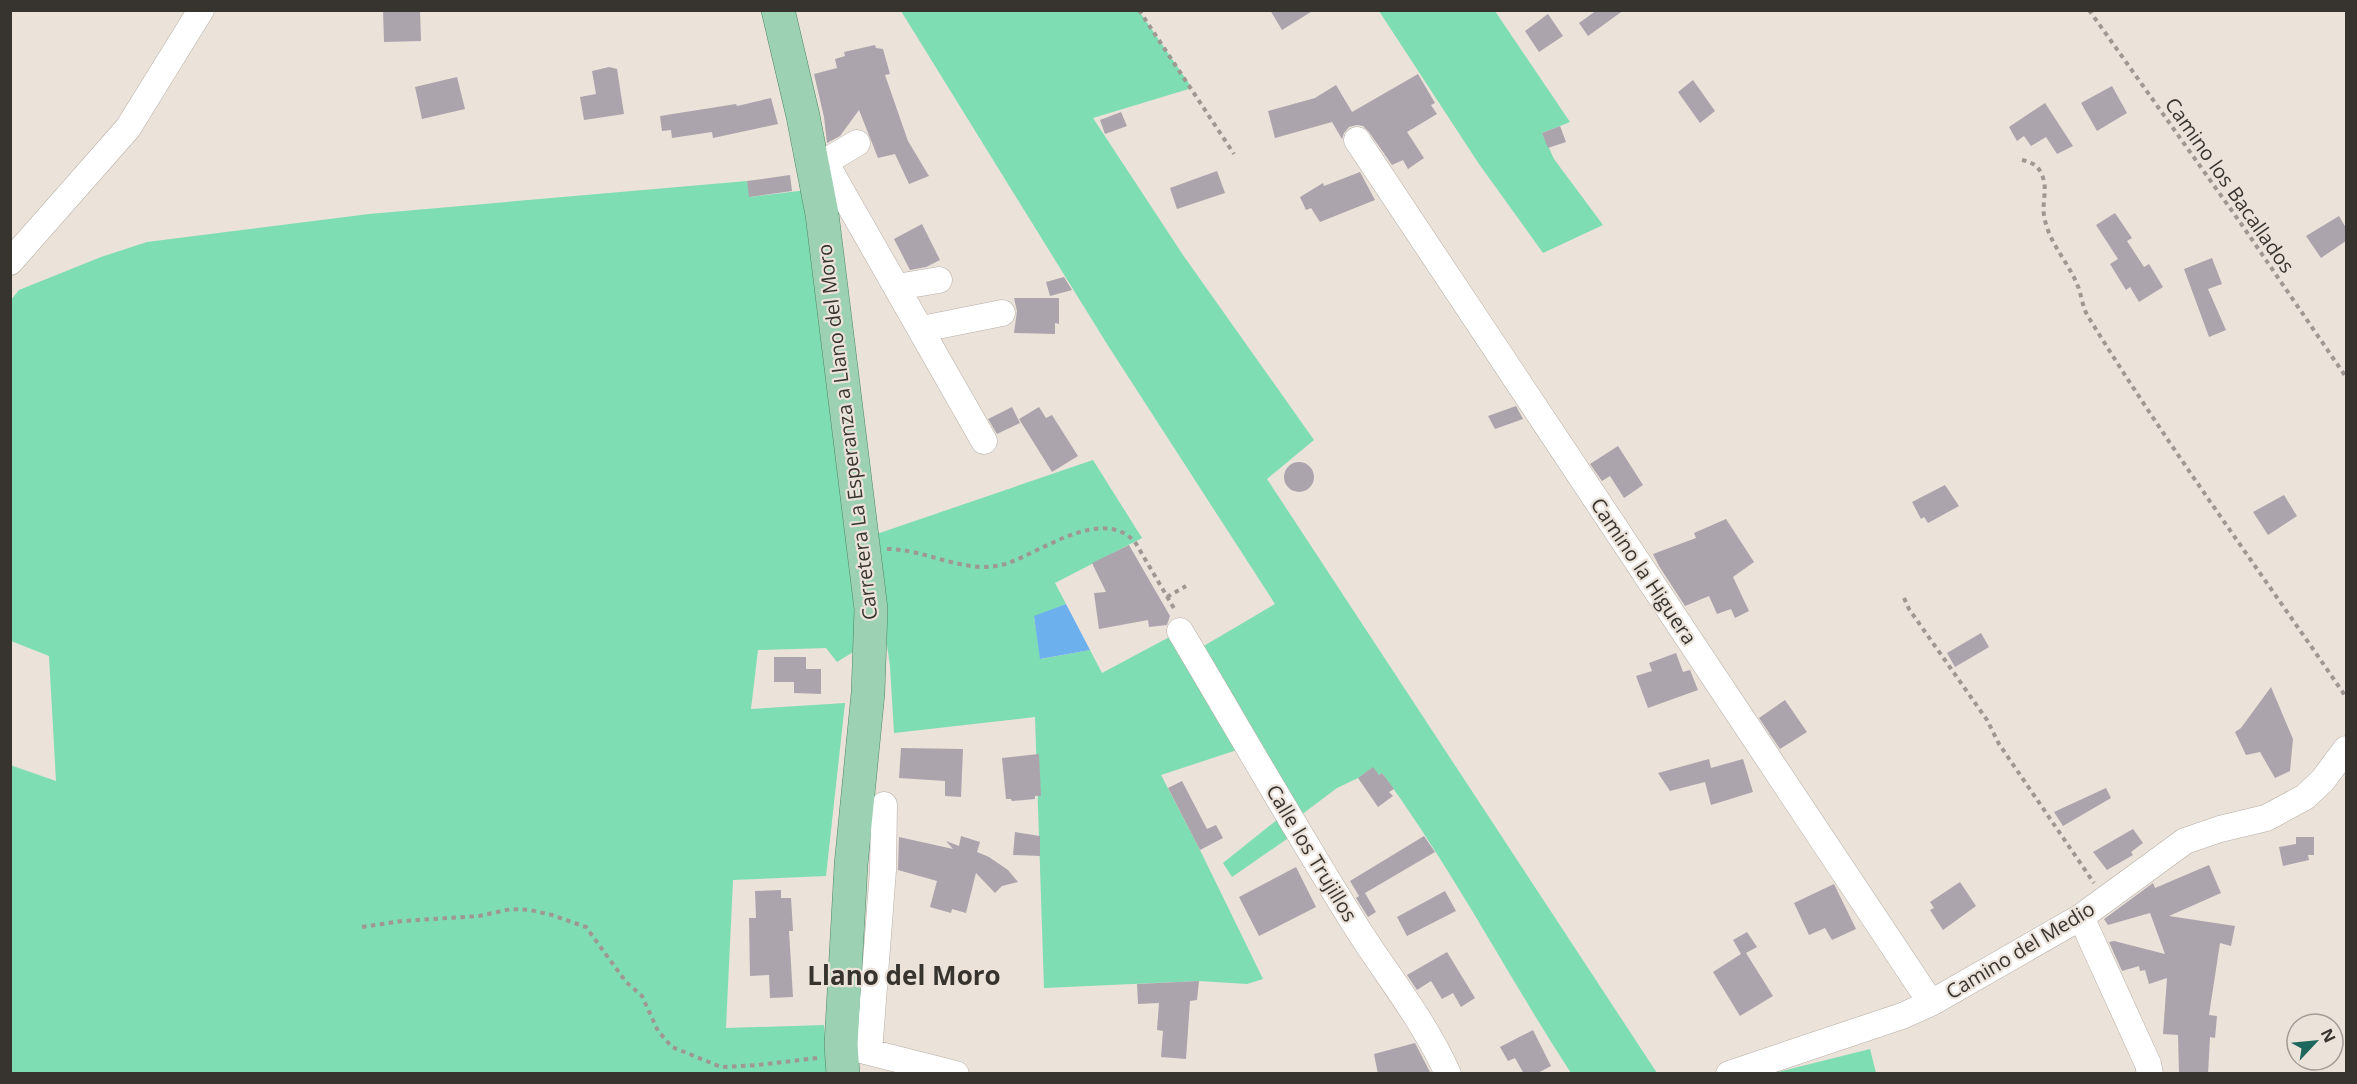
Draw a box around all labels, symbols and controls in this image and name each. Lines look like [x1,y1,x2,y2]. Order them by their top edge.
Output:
street label: Camino los Bacallados [2159,92,2301,278]
street label: Carretera La Esperanza a Llano del Moro [811,242,883,622]
street label: Camino la Higuera [1585,492,1703,650]
street label: Calle los Trujillos [1260,780,1364,926]
street label: Camino del Medio [1941,895,2099,1005]
district label: Llano del Moro [807,957,1001,993]
north arrow [2285,1012,2345,1072]
text: N [2316,1025,2341,1046]

